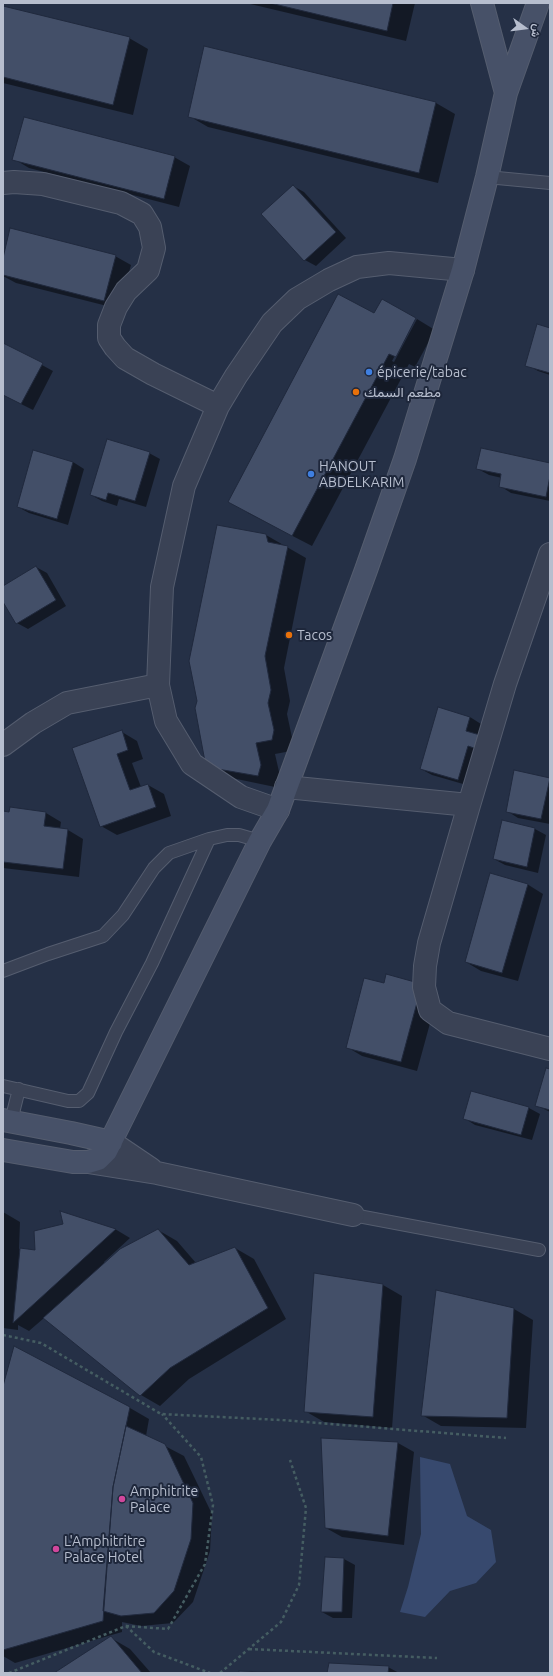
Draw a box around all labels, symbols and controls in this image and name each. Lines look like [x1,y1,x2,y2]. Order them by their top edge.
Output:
north arrow [505,8,545,48]
text: ش [529,23,544,39]
place label: épicerie/tabac [377,364,467,380]
marker: épicerie/tabac [364,367,374,377]
place label: مطعم السمك [364,384,441,400]
marker: مطعم السمك [351,387,361,397]
place label: HANOUT ABDELKARIM [319,458,404,490]
marker: HANOUT ABDELKARIM [306,469,316,479]
place label: Tacos [297,627,332,643]
marker: Tacos [284,630,294,640]
place label: Amphitrite Palace [130,1483,198,1516]
marker: Amphitrite Palace [117,1494,127,1504]
place label: L'Amphitritre Palace Hotel [64,1533,146,1566]
marker: L'Amphitritre Palace Hotel [51,1544,61,1554]

